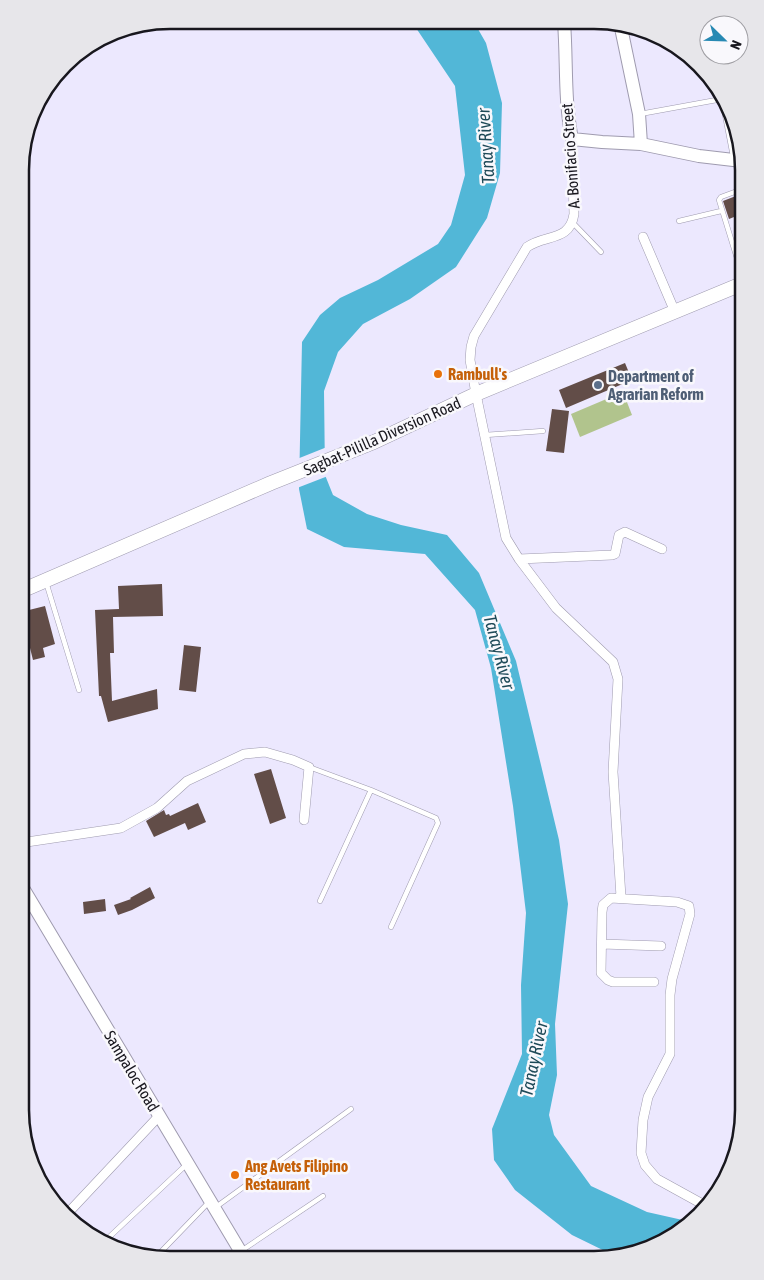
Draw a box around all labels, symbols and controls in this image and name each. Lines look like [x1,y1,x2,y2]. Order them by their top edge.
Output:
north arrow [699,15,749,65]
text: N [727,38,745,52]
street label: A. Bonifacio Street [557,102,583,209]
water label: Tanay River [472,107,499,185]
place label: Rambull's [448,365,507,383]
place label: Department of Agrarian Reform [607,367,704,403]
marker: Rambull's [432,368,444,380]
marker: Department of Agrarian Reform [592,379,604,391]
street label: Sagbat-Pililla Diversion Road [301,393,464,480]
water label: Tanay River [479,612,520,692]
water label: Tanay River [515,1019,552,1098]
street label: Sampaloc Road [100,1027,163,1115]
place label: Ang Avets Filipino Restaurant [244,1157,349,1193]
marker: Ang Avets Filipino Restaurant [229,1169,241,1181]

